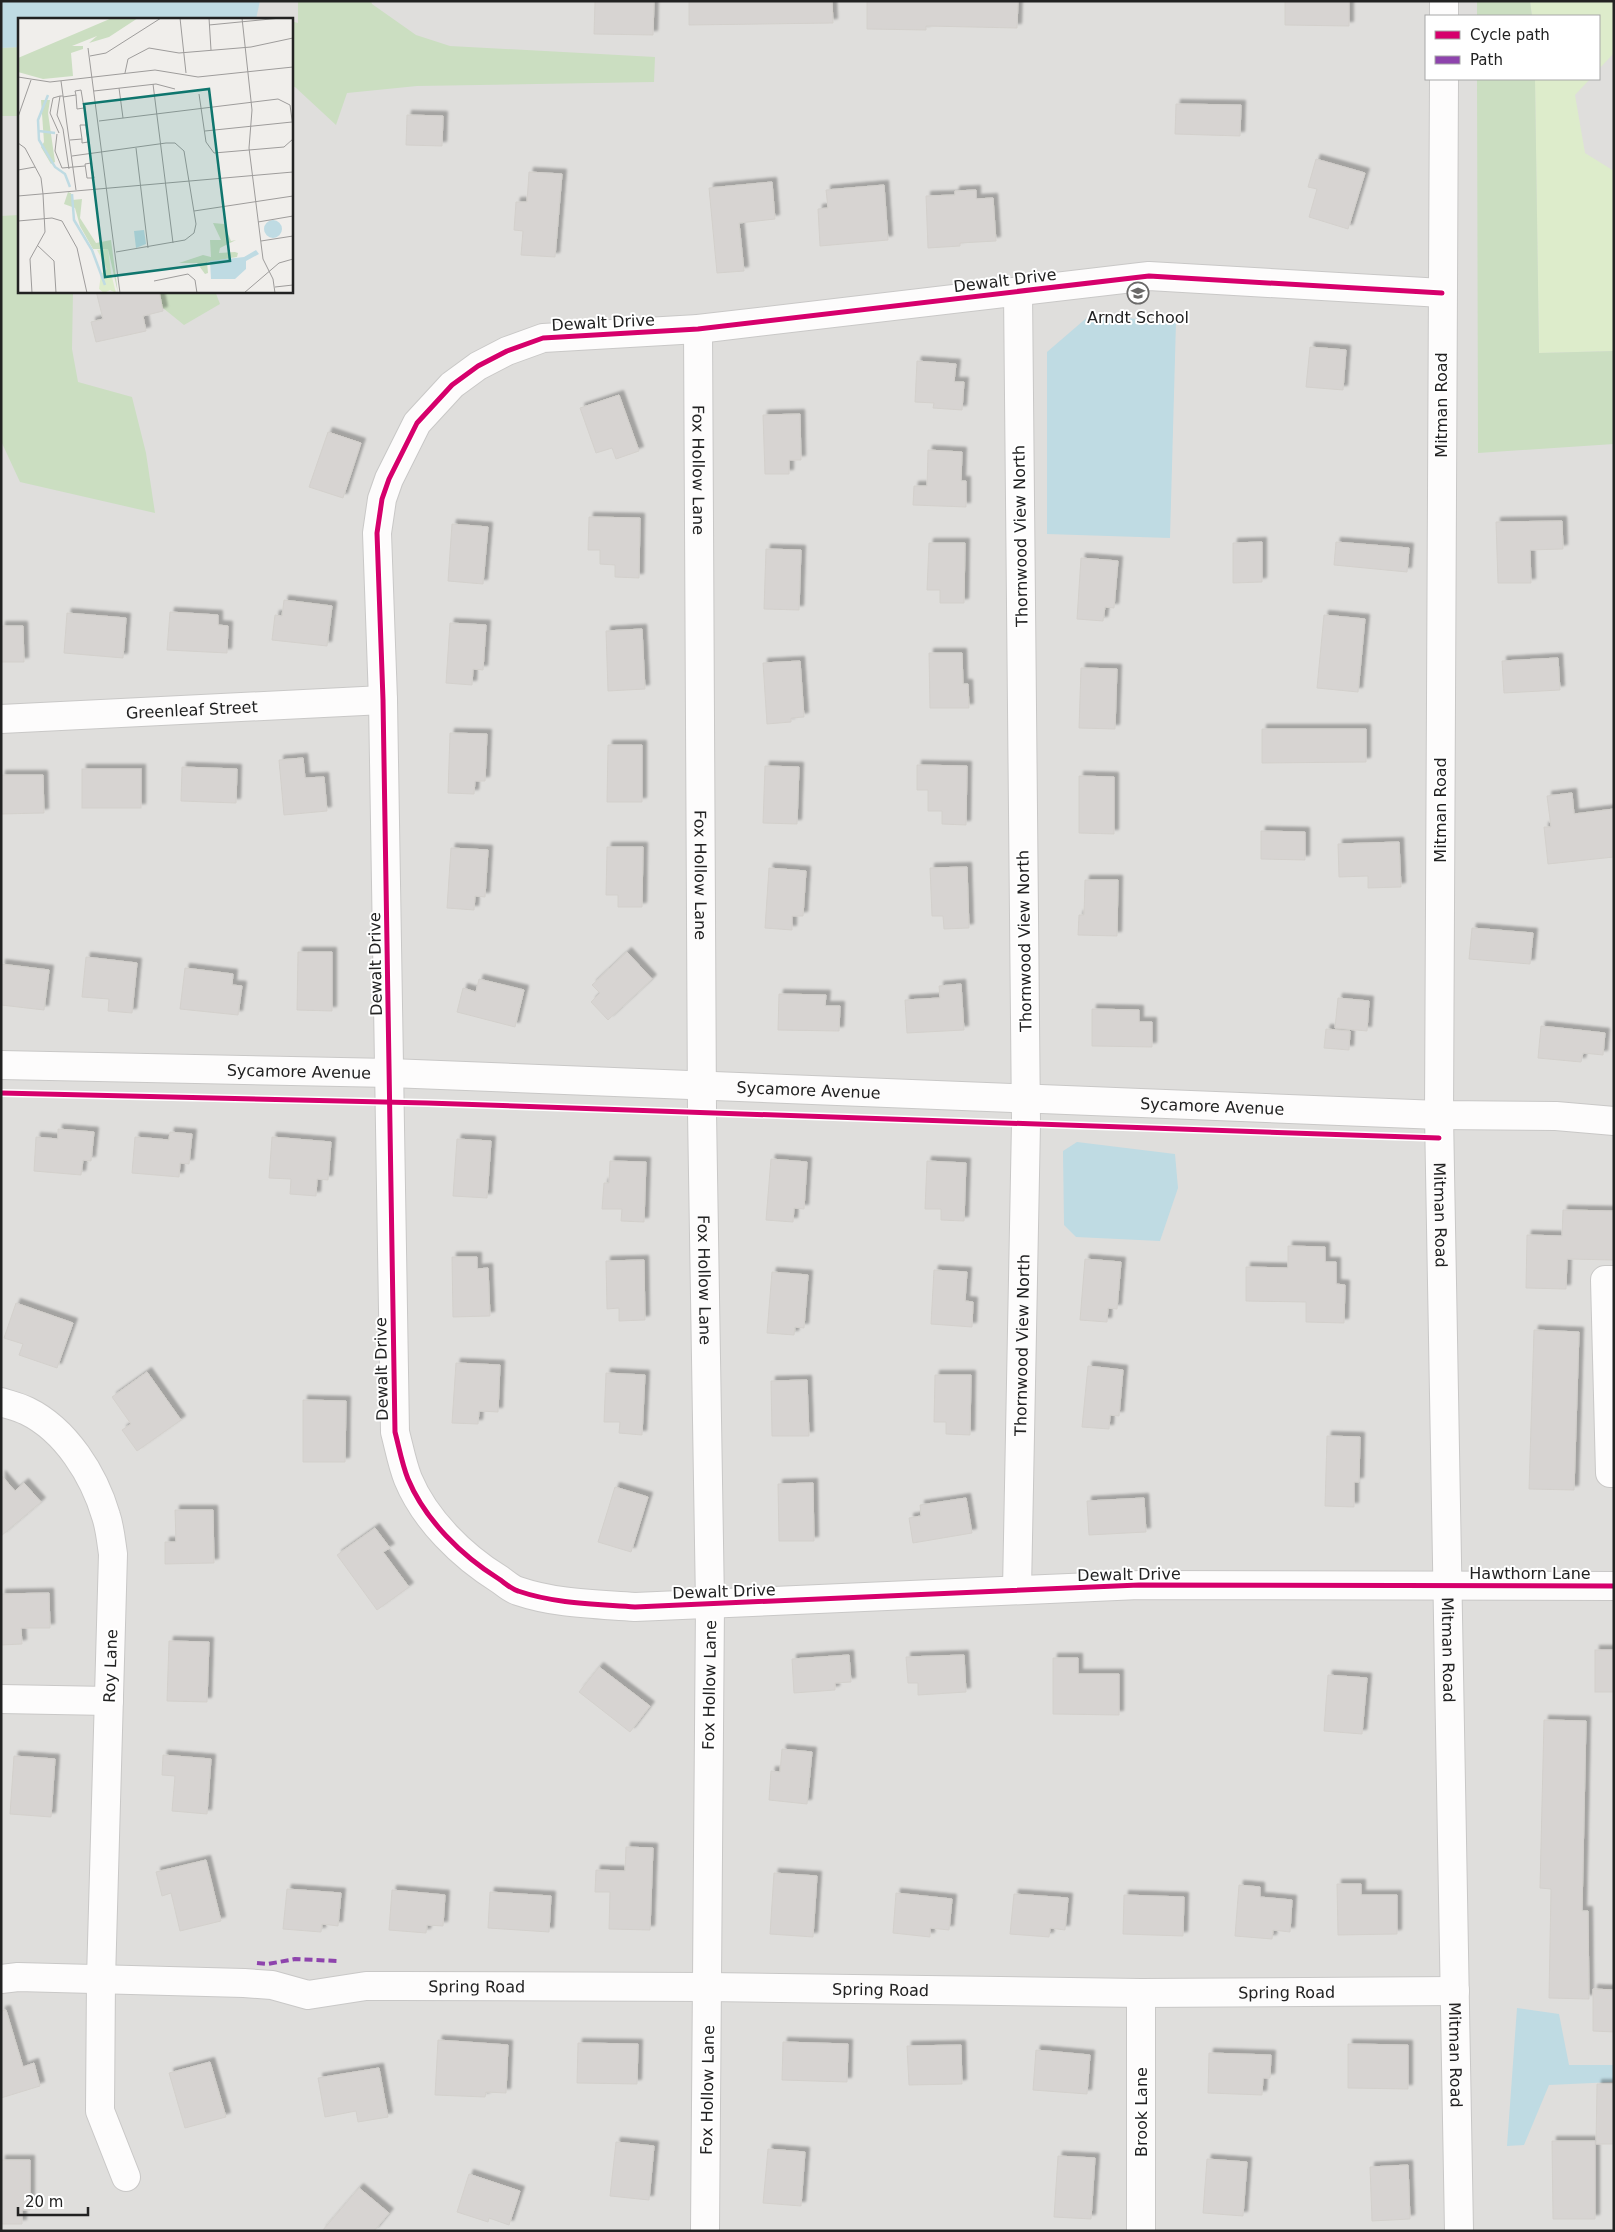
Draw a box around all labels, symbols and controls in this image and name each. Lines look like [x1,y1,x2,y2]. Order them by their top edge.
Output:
legend [1425,15,1600,80]
inset map [18,18,292,292]
text: Cycle path [1470,26,1550,44]
text: Path [1470,51,1503,69]
street label: Dewalt Drive [953,265,1058,296]
school or university icon: Arndt School [1126,281,1150,305]
place label: Arndt School [1087,308,1189,327]
street label: Dewalt Drive [551,310,655,335]
street label: Mitman Road [1432,352,1451,458]
street label: Fox Hollow Lane [688,405,708,535]
street label: Thornwood View North [1009,445,1032,628]
street label: Greenleaf Street [125,697,258,723]
street label: Mitman Road [1431,757,1450,863]
street label: Fox Hollow Lane [690,810,710,940]
street label: Thornwood View North [1013,850,1036,1033]
street label: Dewalt Drive [365,912,386,1016]
street label: Sycamore Avenue [227,1061,371,1083]
street label: Sycamore Avenue [736,1078,881,1103]
street label: Sycamore Avenue [1140,1094,1285,1119]
street label: Mitman Road [1430,1162,1451,1268]
street label: Fox Hollow Lane [694,1215,715,1345]
street label: Thornwood View North [1011,1254,1033,1437]
street label: Dewalt Drive [371,1317,392,1421]
street label: Dewalt Drive [1077,1564,1181,1585]
street label: Hawthorn Lane [1469,1564,1591,1583]
street label: Dewalt Drive [672,1580,776,1603]
street label: Mitman Road [1438,1597,1459,1703]
street label: Fox Hollow Lane [699,1620,720,1750]
street label: Roy Lane [100,1629,121,1703]
street label: Spring Road [428,1977,525,1996]
street label: Spring Road [832,1980,929,2000]
street label: Spring Road [1238,1983,1335,2002]
street label: Mitman Road [1445,2002,1466,2108]
street label: Fox Hollow Lane [697,2025,718,2155]
street label: Brook Lane [1132,2067,1151,2157]
scale bar [18,2184,88,2216]
text: 20 m [25,2193,63,2211]

